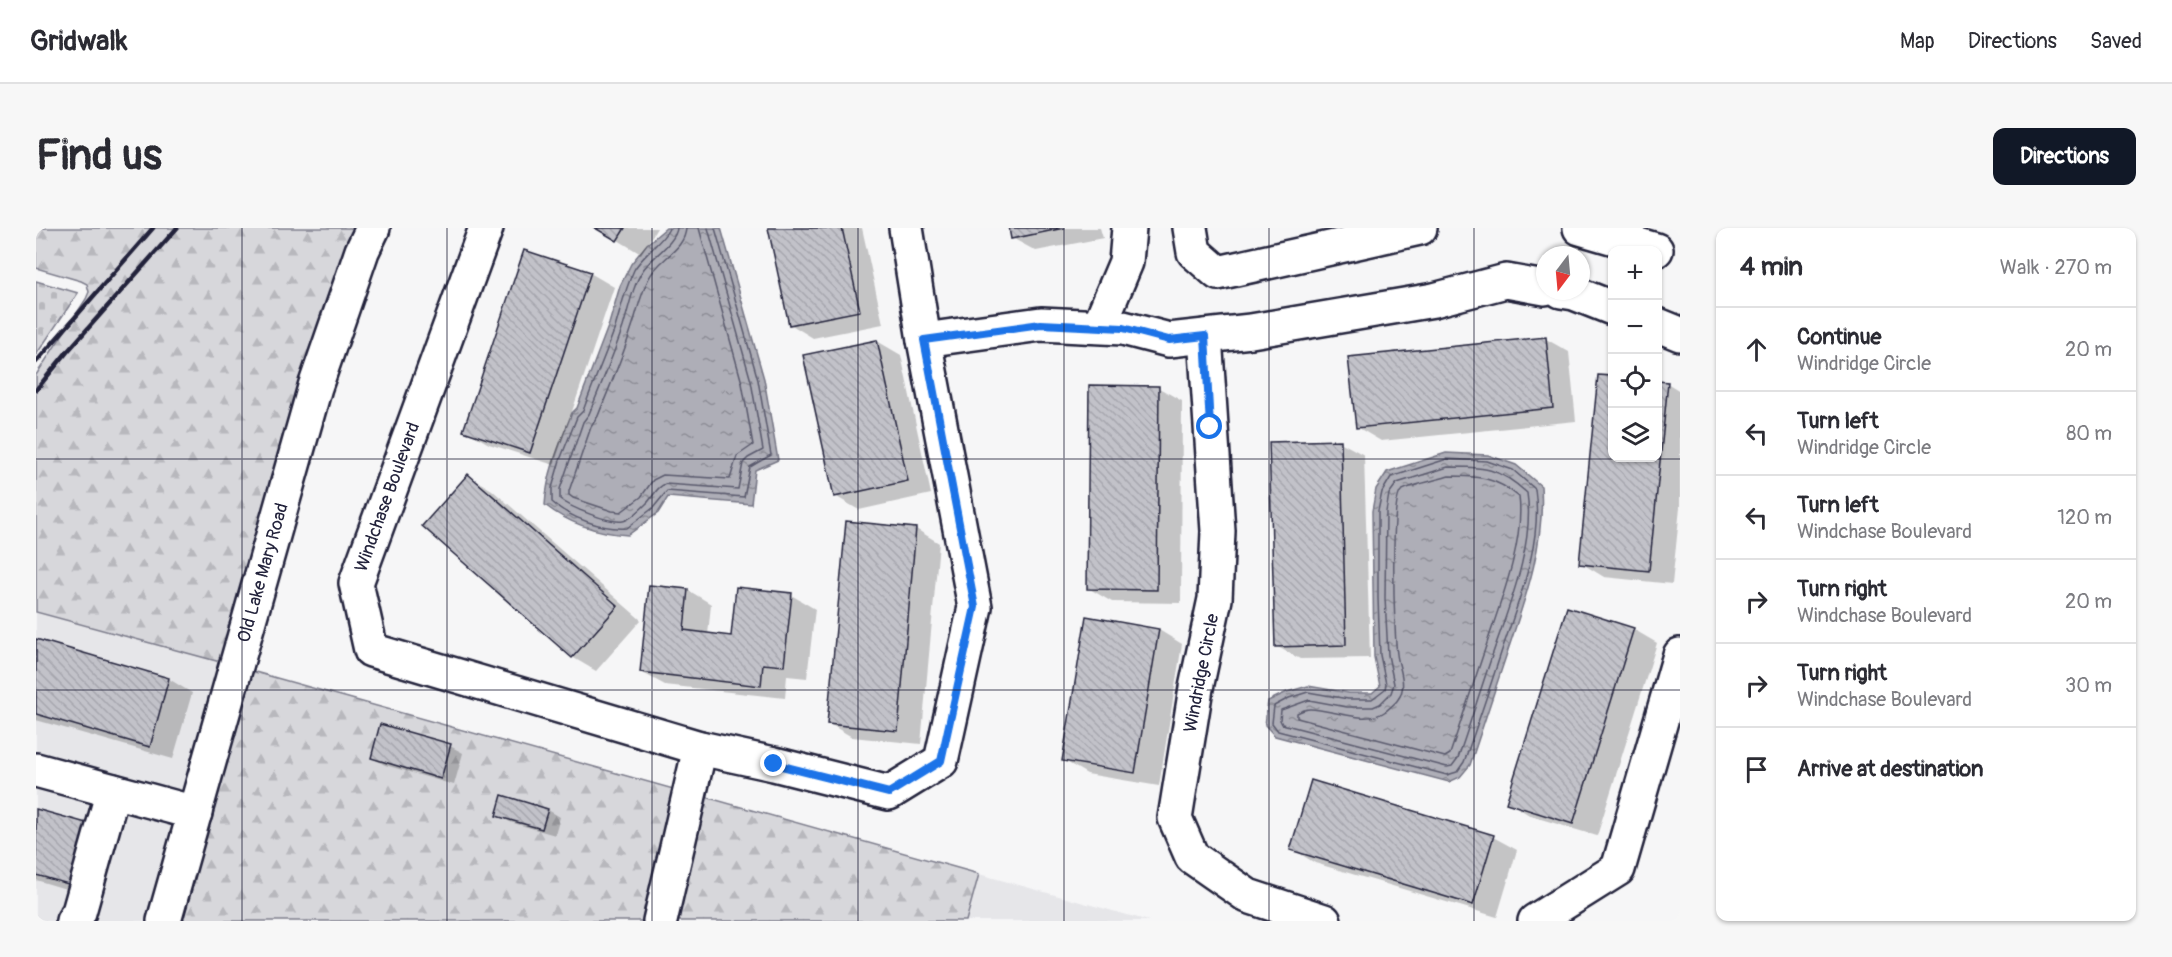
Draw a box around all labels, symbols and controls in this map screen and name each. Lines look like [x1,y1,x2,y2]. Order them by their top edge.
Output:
text: Gridwalk [30,24,128,59]
text: Map [1900,28,1935,55]
text: Directions [1968,28,2057,55]
text: Saved [2090,28,2142,55]
button: Directions [1993,128,2136,185]
text: Find us [36,130,162,182]
north arrow [1536,246,1590,300]
map controls [1608,246,1662,462]
button: + [1608,246,1662,300]
text: 4 min [1740,251,1803,283]
text: Walk · 270 m [2000,255,2112,280]
button: − [1608,300,1662,354]
text: Continue [1797,323,1881,351]
icon: ahead [1740,333,1773,366]
text: 20 m [2065,337,2112,362]
text: Windridge Circle [1797,351,1931,376]
button: locate [1608,354,1662,408]
text: Turn left [1797,407,1879,435]
button: layers [1608,408,1662,462]
route start [1196,413,1222,439]
icon: left [1740,417,1773,450]
street label: Windchase Boulevard [350,419,425,575]
text: 80 m [2066,421,2112,446]
text: Windridge Circle [1797,435,1931,460]
text: Turn left [1797,491,1879,519]
street label: Old Lake Mary Road [232,500,294,645]
icon: left [1740,501,1773,534]
text: 120 m [2057,505,2112,530]
text: Windchase Boulevard [1797,519,1972,544]
text: Turn right [1797,575,1887,603]
icon: right [1740,585,1773,618]
text: 20 m [2065,589,2112,614]
text: Windchase Boulevard [1797,603,1972,628]
street label: Windridge Circle [1179,612,1224,734]
text: Turn right [1797,659,1887,687]
icon: right [1740,669,1773,702]
text: 30 m [2065,673,2112,698]
text: Windchase Boulevard [1797,687,1972,712]
route end [760,750,786,776]
icon: arrive [1740,753,1773,786]
text: Arrive at destination [1797,755,1983,783]

